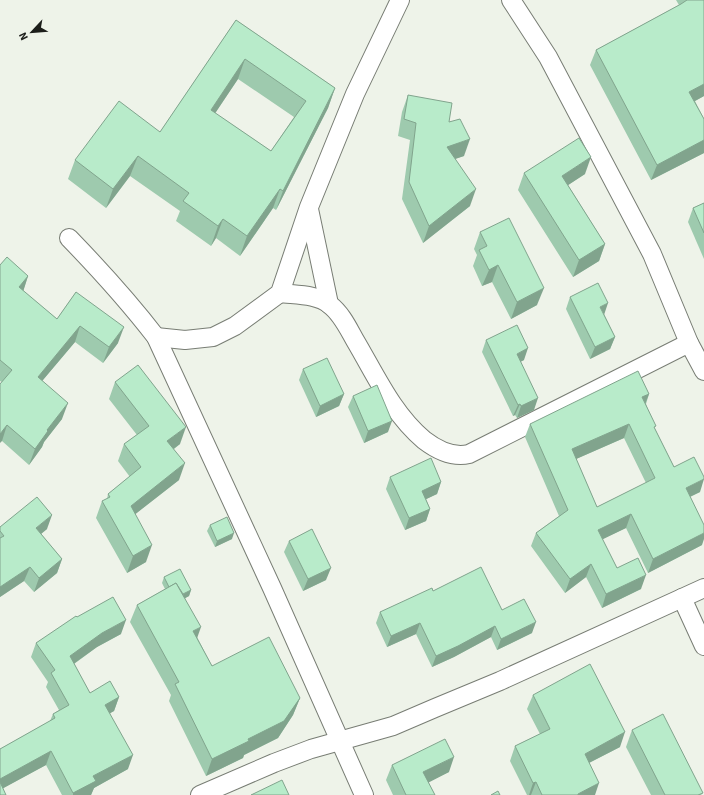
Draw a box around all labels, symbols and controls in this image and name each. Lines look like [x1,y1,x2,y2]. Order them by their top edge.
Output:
north arrow [12,12,52,52]
text: N [15,30,32,43]

